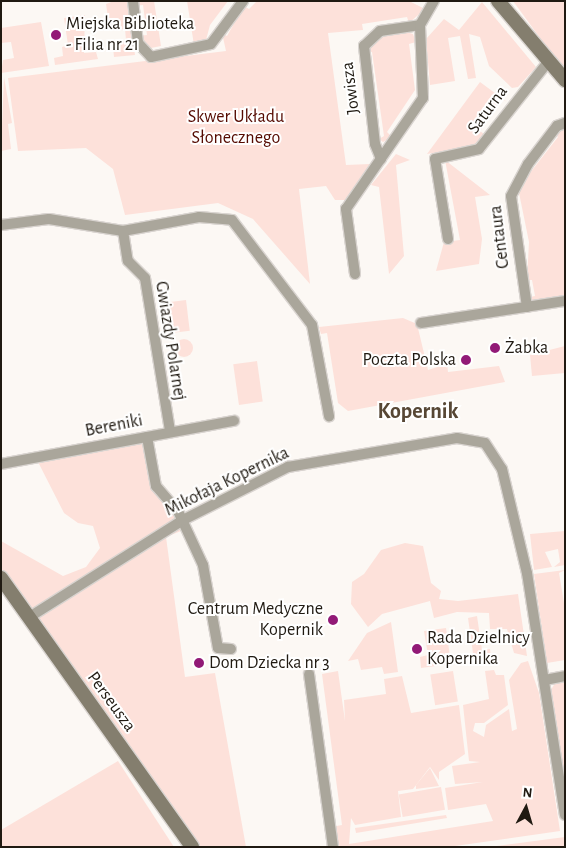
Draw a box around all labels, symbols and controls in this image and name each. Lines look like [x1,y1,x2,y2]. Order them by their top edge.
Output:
place label: Miejska Biblioteka - Filia nr 21 [66,14,194,56]
marker: Miejska Biblioteka - Filia nr 21 [50,29,62,41]
street label: Jowisza [337,61,365,115]
street label: Saturna [463,82,513,138]
park label: Skwer Układu Słonecznego [188,107,284,150]
street label: Centaura [485,204,515,270]
street label: Gwiazdy Polarnej [150,280,190,402]
place label: Żabka [505,337,548,359]
marker: Żabka [489,342,501,354]
place label: Poczta Polska [362,349,456,371]
marker: Poczta Polska [460,354,472,366]
district label: Kopernik [378,399,458,425]
street label: Bereniki [83,410,145,442]
street label: Mikołaja Kopernika [161,443,293,521]
place label: Centrum Medyczne Kopernik [188,599,323,642]
marker: Centrum Medyczne Kopernik [327,614,339,626]
place label: Rada Dzielnicy Kopernika [427,628,530,670]
marker: Rada Dzielnicy Kopernika [411,643,423,655]
place label: Dom Dziecka nr 3 [209,652,330,674]
marker: Dom Dziecka nr 3 [193,657,205,669]
street label: Perseusza [82,668,140,736]
north arrow [501,783,551,833]
text: N [522,786,533,801]

